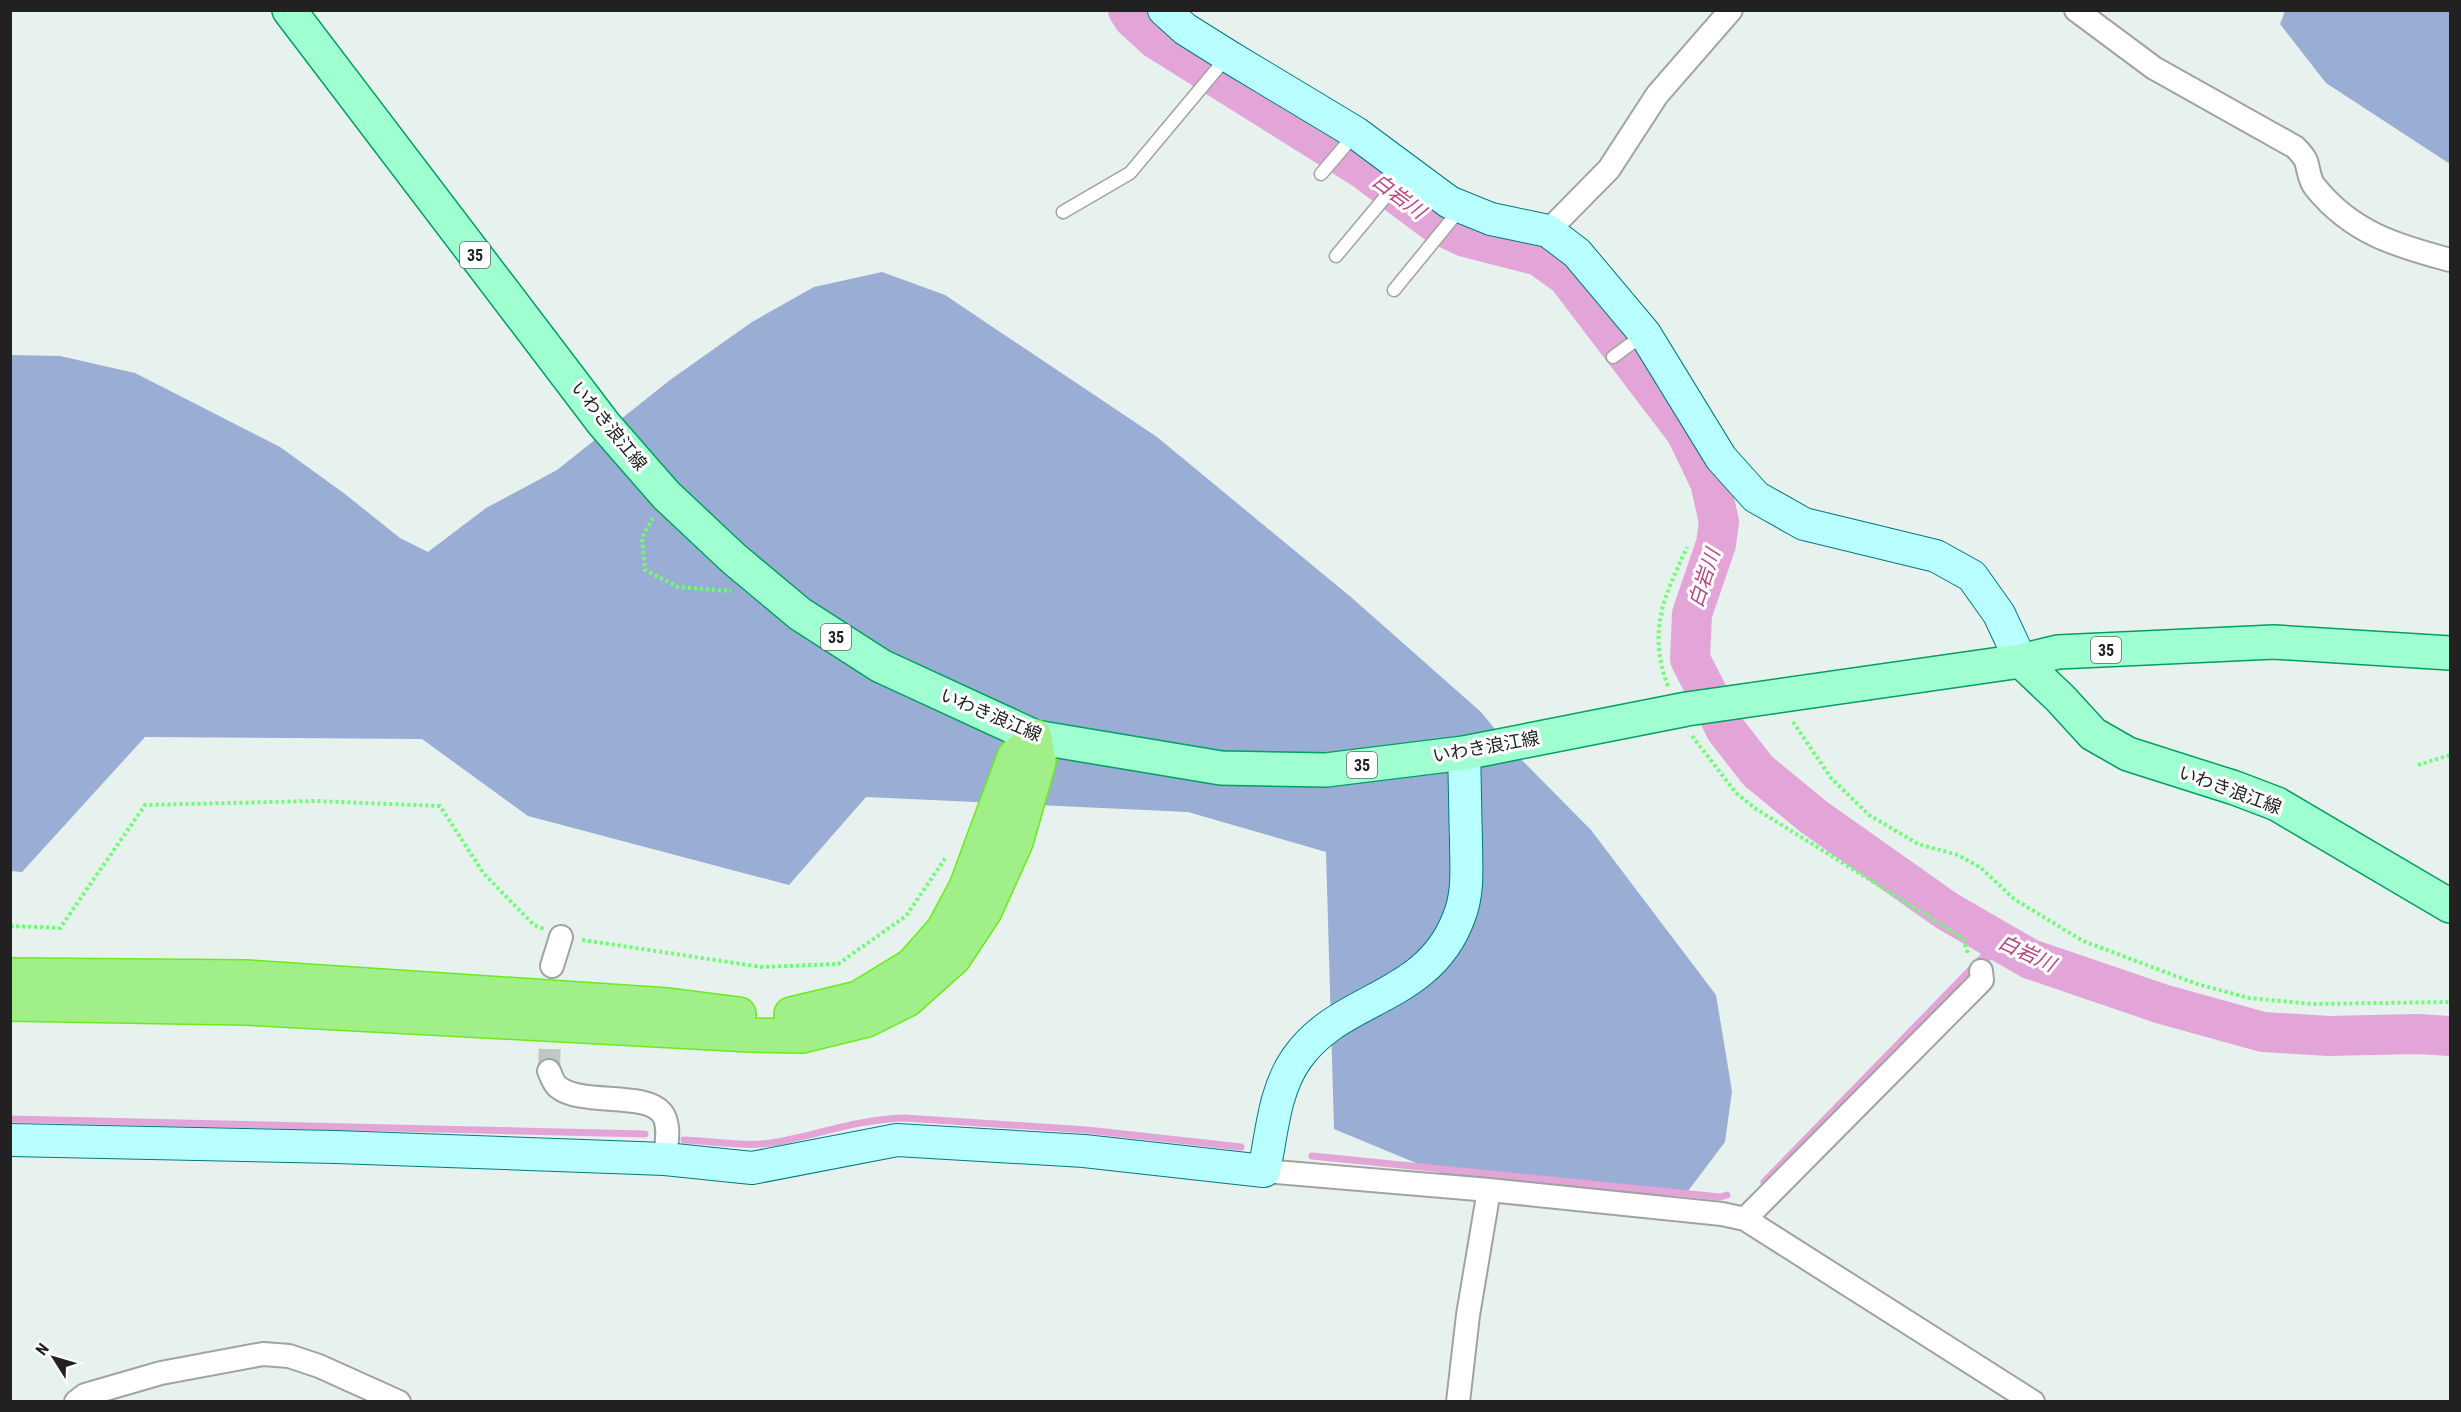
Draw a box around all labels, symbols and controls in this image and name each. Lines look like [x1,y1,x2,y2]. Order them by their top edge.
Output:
water label: 白岩川 [1368,168,1432,225]
road number: 35 [460,242,490,268]
street label: いわき浪江線 [567,377,652,474]
water label: 白岩川 [1683,544,1725,610]
road number: 35 [821,624,851,650]
road number: 35 [2091,637,2121,663]
street label: いわき浪江線 [937,684,1045,745]
street label: いわき浪江線 [1431,727,1541,766]
road number: 35 [1347,752,1377,778]
street label: いわき浪江線 [2176,761,2285,818]
water label: 白岩川 [1995,929,2061,977]
north arrow [24,1328,84,1388]
text: N [32,1340,53,1359]

